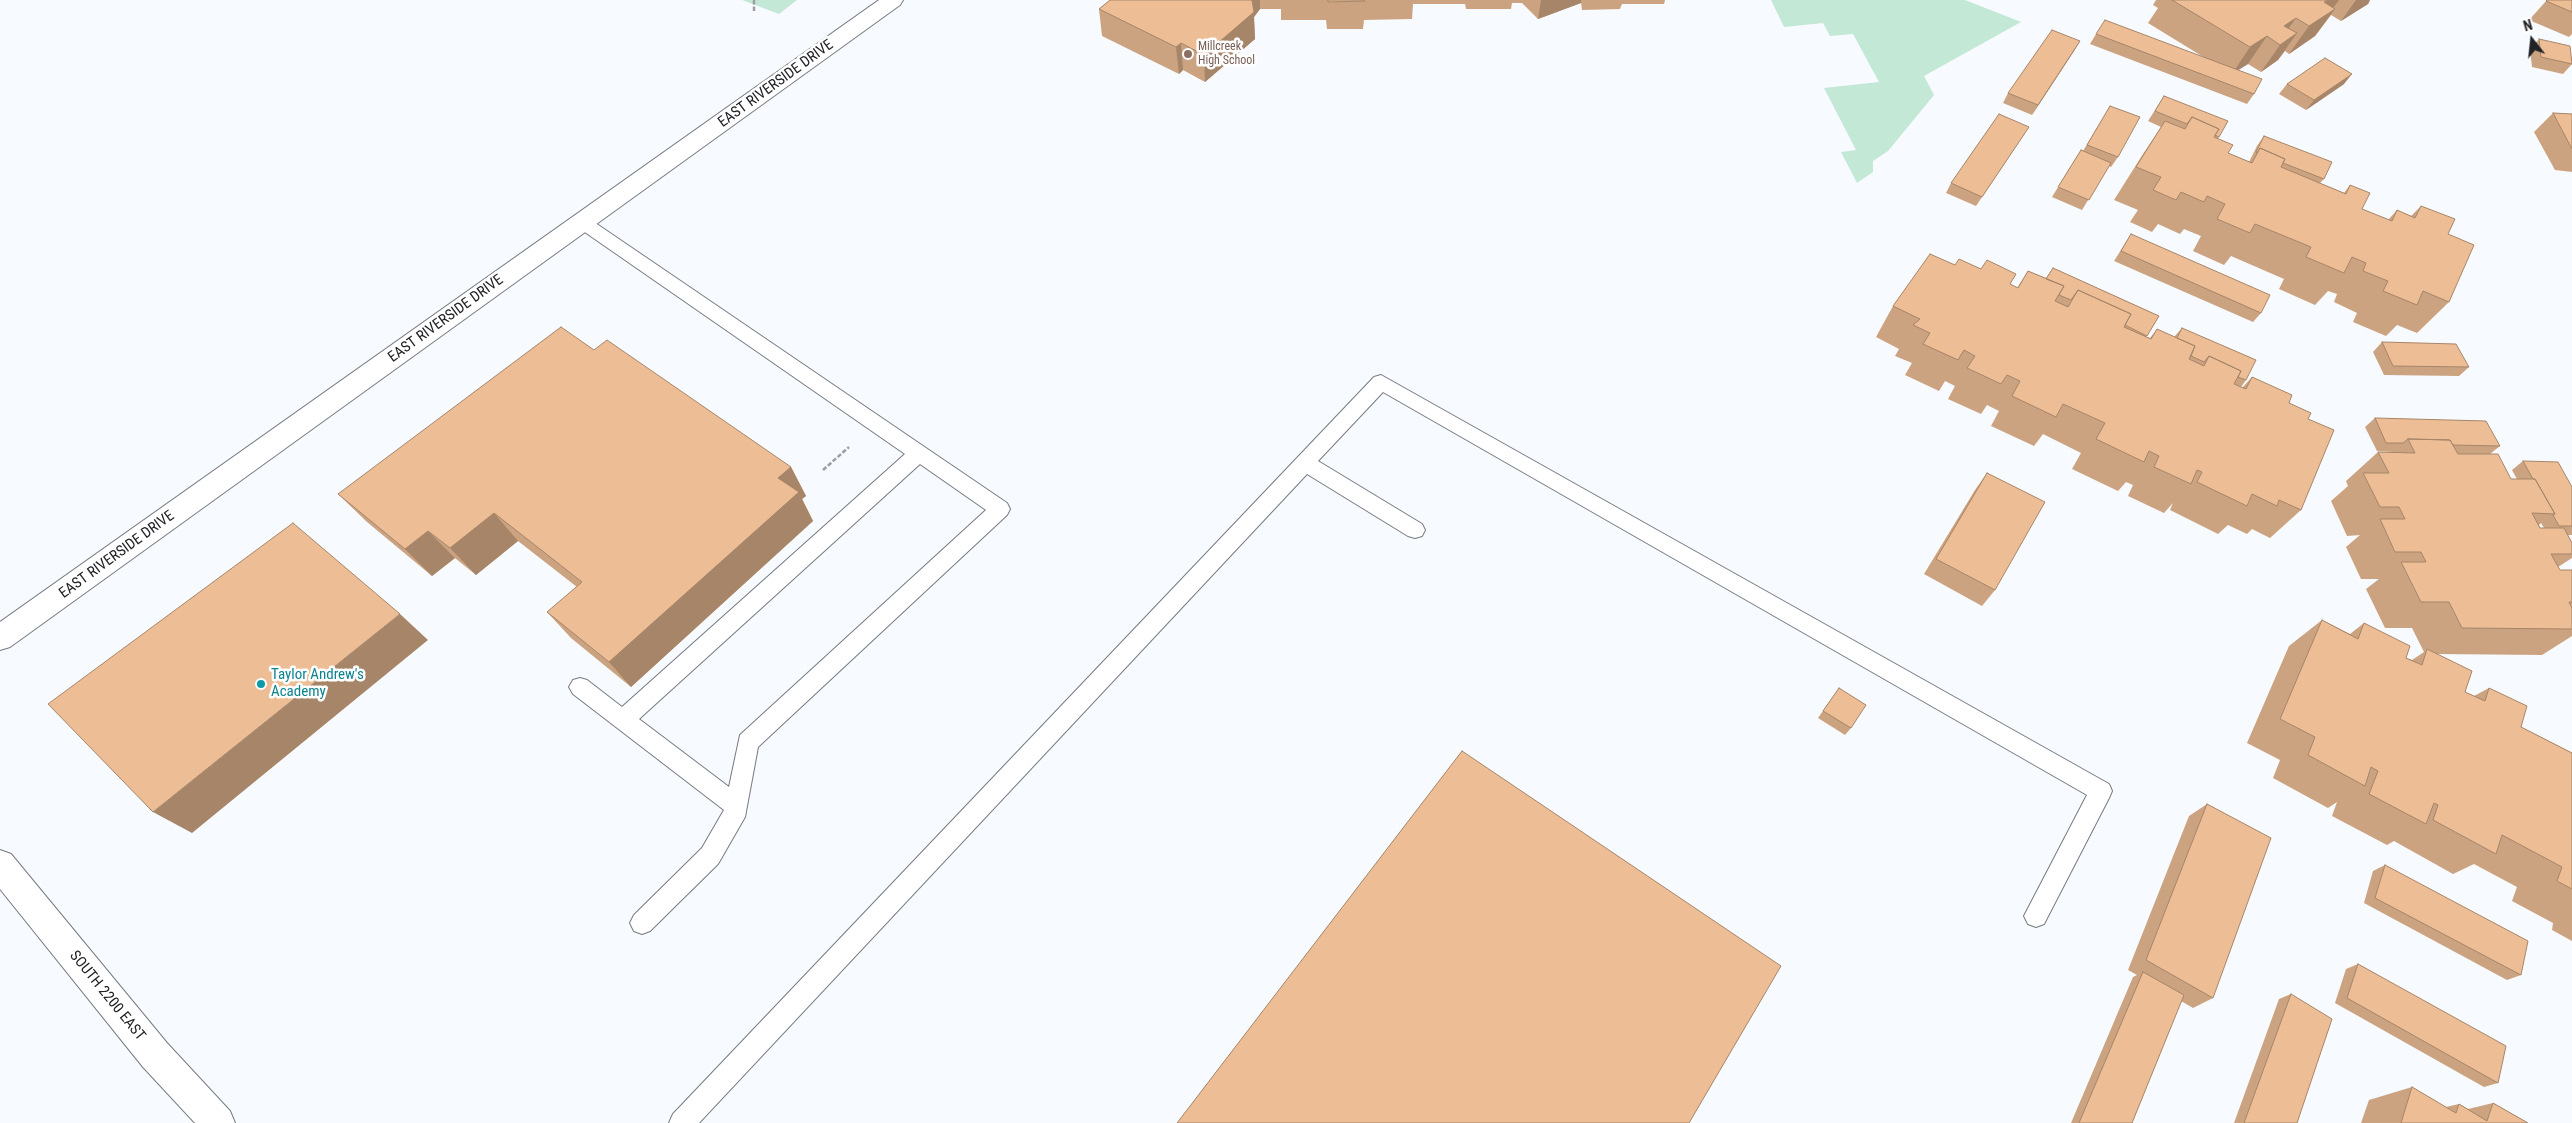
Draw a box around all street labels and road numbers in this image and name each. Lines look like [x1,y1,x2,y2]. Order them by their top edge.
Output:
street label: EAST RIVERSIDE DRIVE [715,36,837,132]
street label: EAST RIVERSIDE DRIVE [385,271,507,367]
street label: EAST RIVERSIDE DRIVE [56,507,178,603]
street label: SOUTH 2200 EAST [65,947,149,1045]

